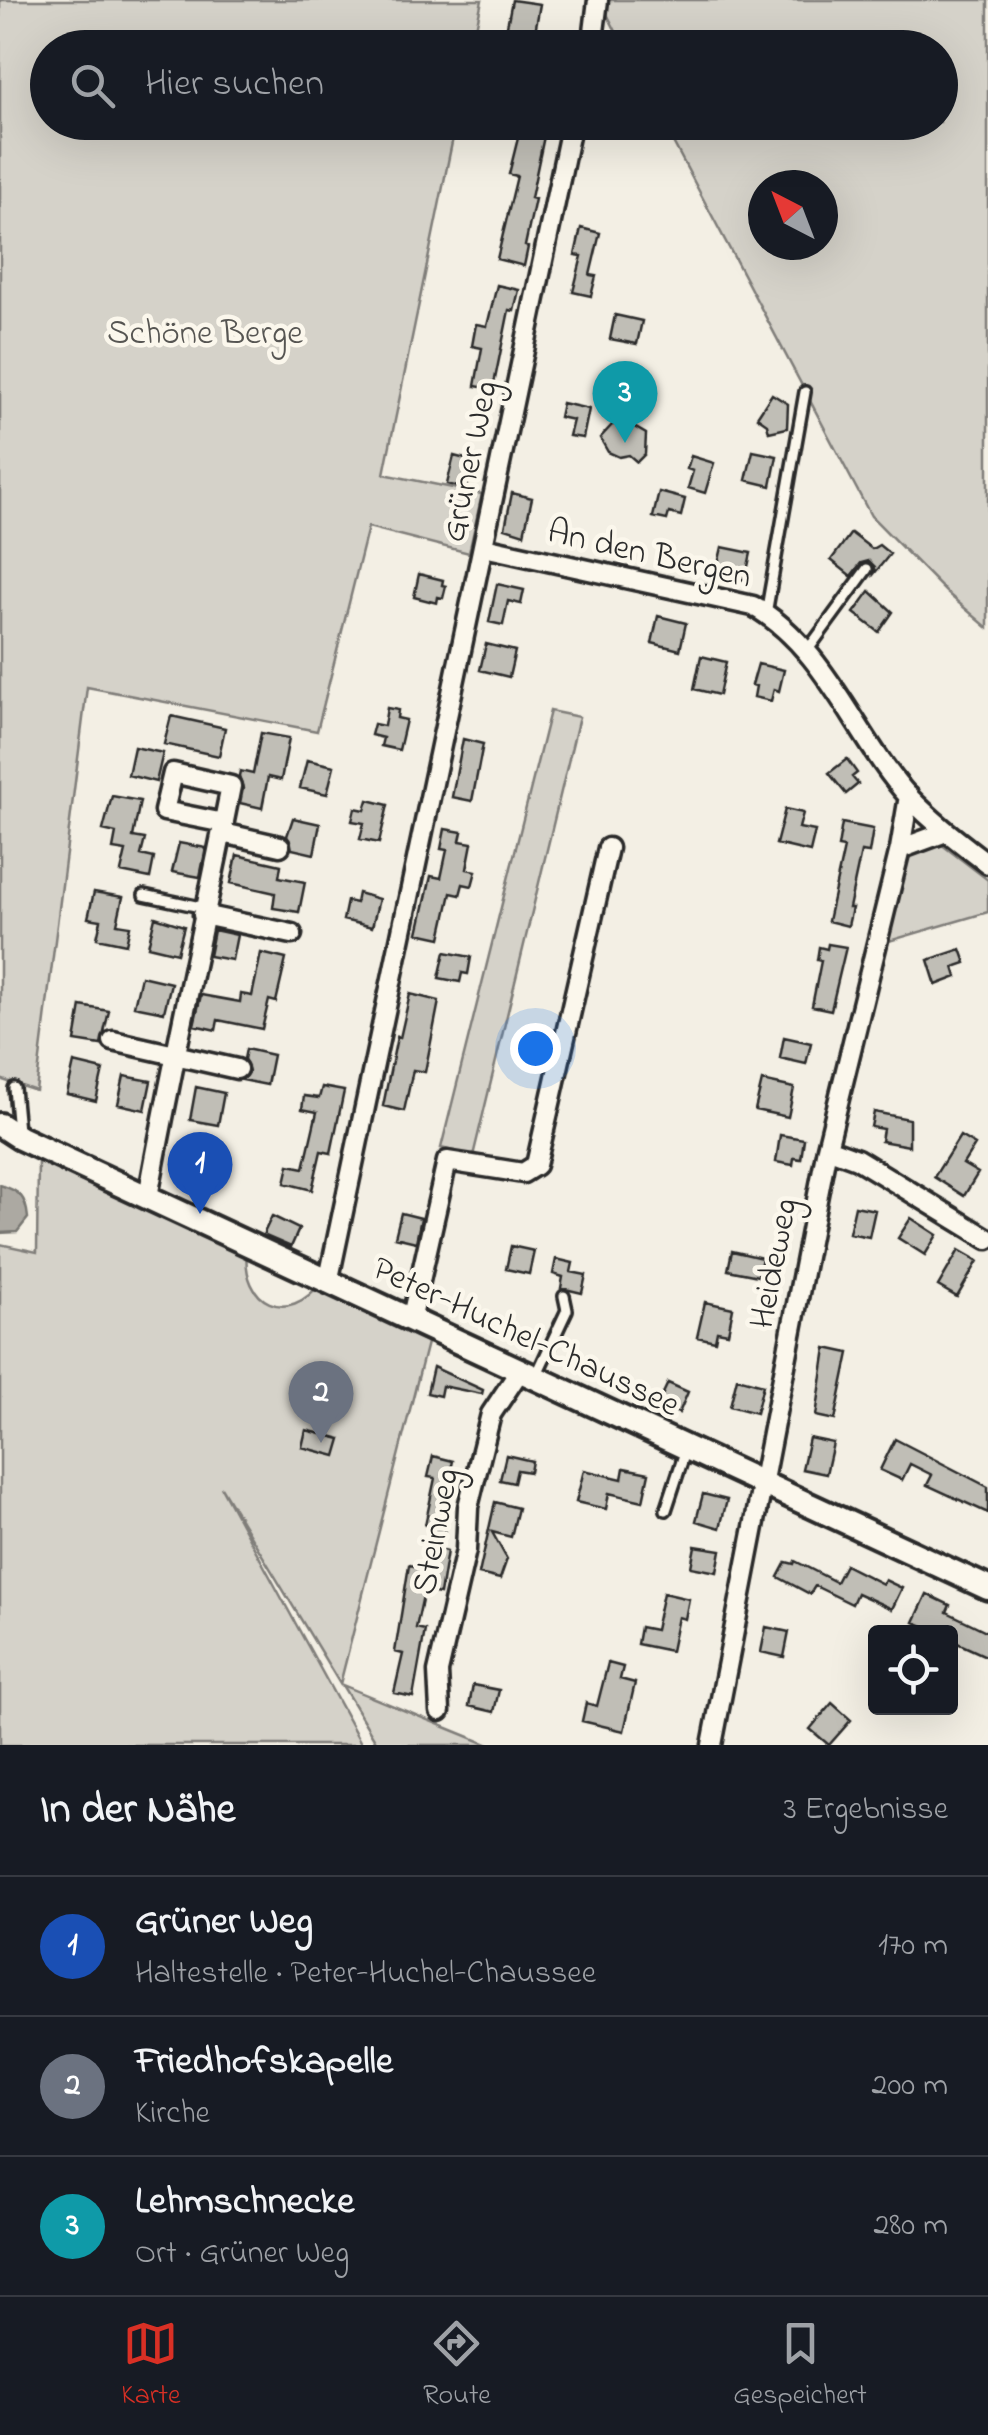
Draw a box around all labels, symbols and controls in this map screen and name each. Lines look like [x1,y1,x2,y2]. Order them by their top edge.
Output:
search box [30,30,958,140]
text: Hier suchen [145,57,324,113]
icon: search [65,58,120,113]
north arrow [748,170,838,260]
park label: Schöne Berge [107,309,303,360]
pin: 3 [592,360,658,443]
street label: Grüner Weg [429,376,513,547]
street label: An den Bergen [542,507,756,604]
your location [510,1023,561,1074]
pin: 1 [168,1132,232,1214]
street label: Heideweg [738,1194,813,1333]
street label: Peter-Huchel-Chaussee [363,1244,688,1432]
pin: 2 [288,1360,354,1443]
street label: Steinweg [400,1464,475,1599]
map controls [868,1625,958,1715]
button: locate [868,1625,958,1715]
text: In der Nähe [40,1780,235,1841]
text: 3 Ergebnisse [783,1787,948,1834]
text: Grüner Weg [135,1895,313,1951]
text: 1 [67,1923,78,1970]
text: 170 m [878,1923,948,1970]
text: Haltestelle · Peter-Huchel-Chaussee [135,1951,596,1998]
text: Friedhofskapelle [135,2035,393,2091]
text: 2 [65,2063,80,2110]
text: 200 m [872,2063,948,2110]
text: Kirche [135,2091,210,2138]
text: Lehmschnecke [135,2175,354,2231]
text: 3 [66,2203,79,2250]
text: 280 m [873,2203,948,2250]
text: Ort · Grüner Weg [135,2231,349,2278]
tab: Karte [121,2316,181,2417]
tab: Route [423,2316,491,2417]
tab: Gespeichert [733,2316,867,2417]

